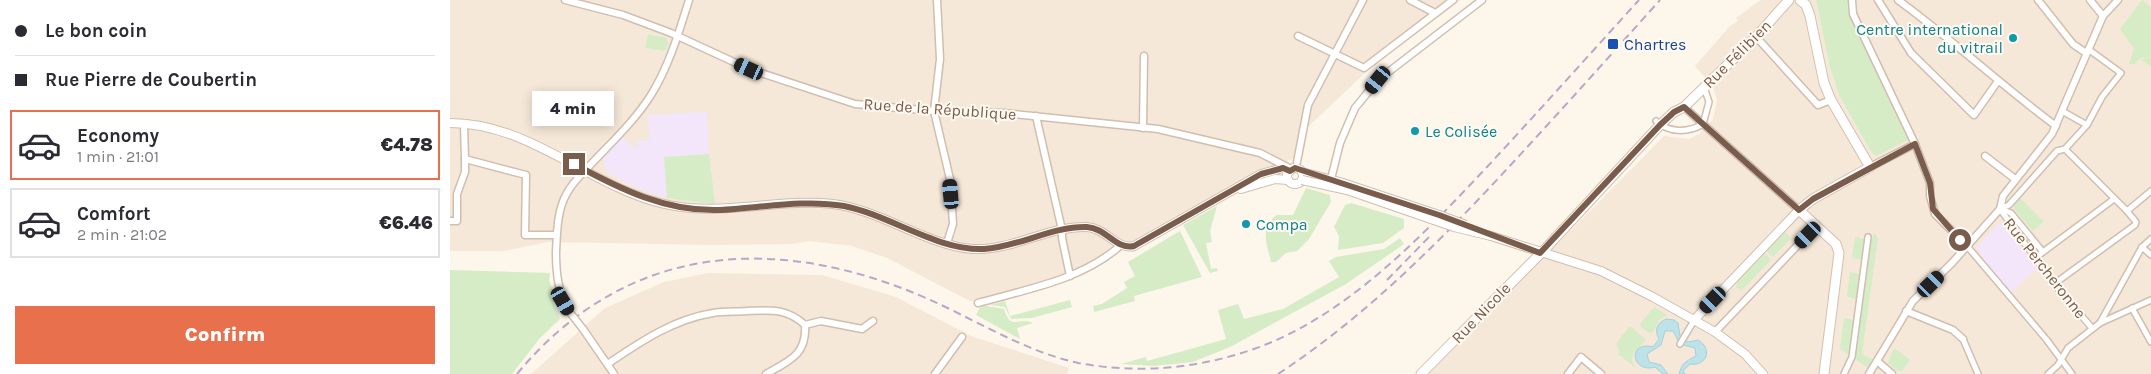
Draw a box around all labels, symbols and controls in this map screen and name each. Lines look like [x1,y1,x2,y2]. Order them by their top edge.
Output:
street label: Rue Félibien [1699,16,1775,92]
text: Le bon coin [45,20,147,42]
place label: Centre international du vitrail [1856,20,2003,57]
marker: Centre international du vitrail [2007,32,2019,44]
place label: Chartres [1624,35,1686,54]
marker: Chartres [1606,37,1620,51]
car [732,56,765,82]
car [1362,64,1393,96]
text: Rue Pierre de Coubertin [45,69,257,91]
callout: 4 min [533,91,615,126]
street label: Rue de la République [863,94,1017,124]
text: 4 min [550,99,596,118]
place label: Le Colisée [1425,122,1497,141]
icon: car [17,123,62,168]
text: Economy [77,125,159,147]
marker: Le Colisée [1409,125,1421,137]
text: €4.78 [381,134,433,156]
text: 1 min · 21:01 [77,147,159,166]
route end [563,153,585,175]
car [942,178,959,210]
icon: car [17,201,62,246]
text: Comfort [77,203,151,225]
text: €6.46 [379,212,433,234]
street label: Rue Percheronne [2000,214,2090,322]
place label: Compa [1256,215,1308,234]
marker: Compa [1240,218,1252,230]
car [1792,219,1823,251]
text: 2 min · 21:02 [77,225,167,244]
route start [1949,229,1971,251]
car [1915,268,1947,300]
street label: Rue Nicole [1447,279,1515,347]
car [549,284,576,318]
car [1697,284,1728,316]
button: Confirm [15,306,435,364]

